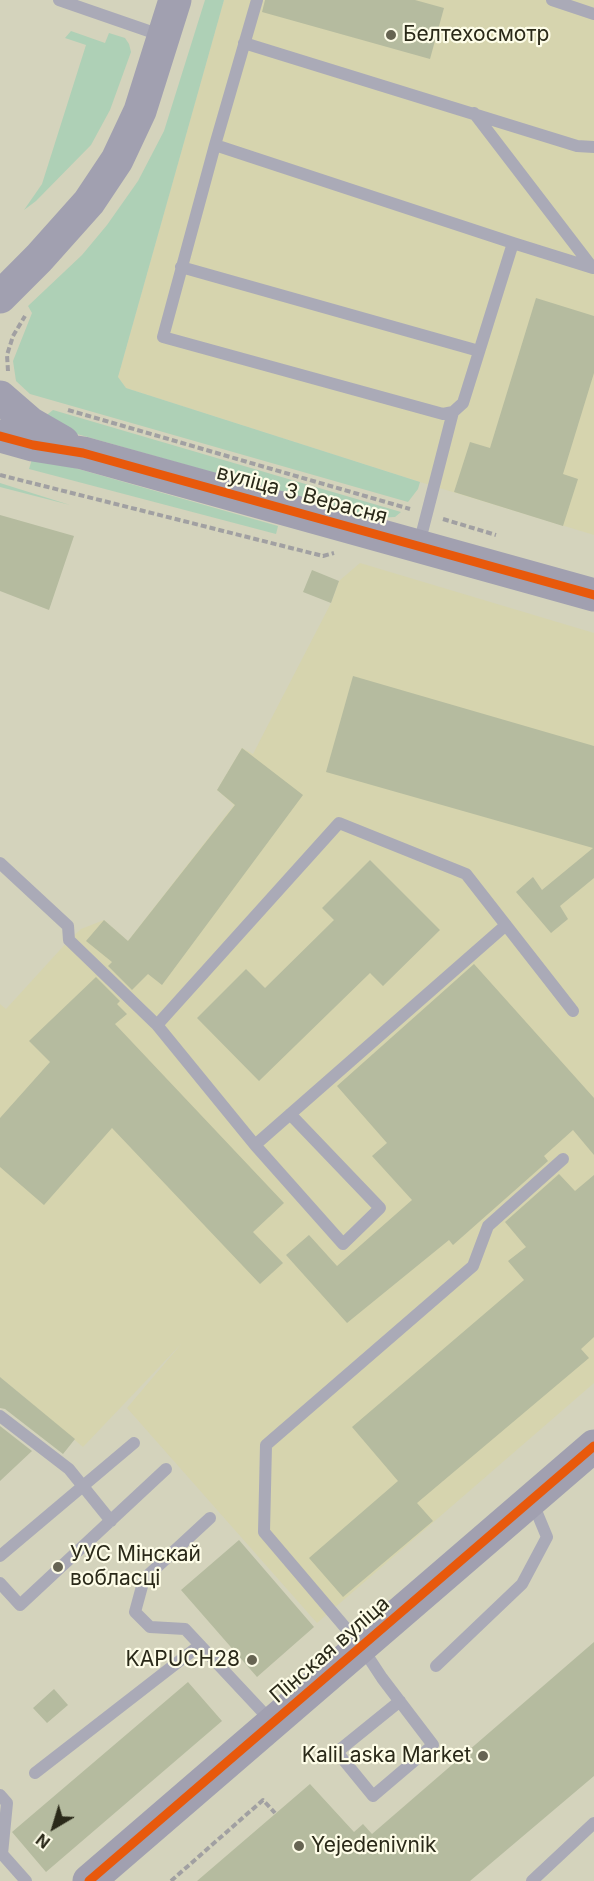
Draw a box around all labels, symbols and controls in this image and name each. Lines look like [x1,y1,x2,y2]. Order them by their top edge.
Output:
place label: Белтехосмотр [403,22,549,48]
marker: Белтехосмотр [384,28,398,42]
street label: вуліца 3 Верасня [214,460,390,530]
place label: УУС Мінскай вобласці [70,1542,201,1592]
marker: УУС Мінскай вобласці [51,1560,65,1574]
street label: Пінская вуліца [265,1591,395,1709]
place label: KAPUCH28 [126,1647,240,1673]
marker: KAPUCH28 [245,1653,259,1667]
place label: KaliLaska Market [302,1743,471,1769]
marker: KaliLaska Market [476,1749,490,1763]
north arrow [24,1797,84,1857]
text: N [32,1830,54,1853]
place label: Yejedenivnik [311,1833,437,1859]
marker: Yejedenivnik [292,1839,306,1853]

